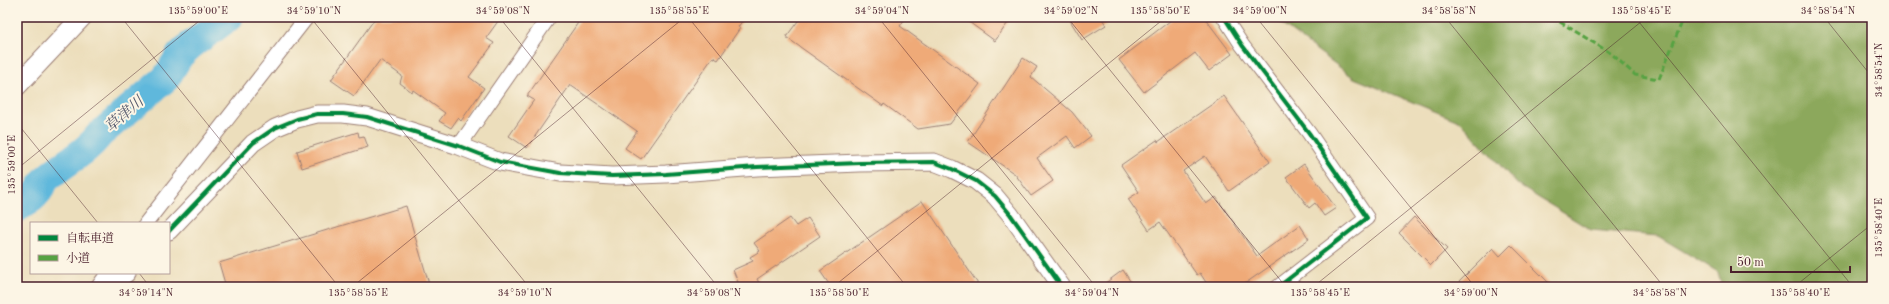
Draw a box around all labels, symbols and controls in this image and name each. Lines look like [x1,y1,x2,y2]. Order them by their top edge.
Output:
text: 135°59'00"E [168,6,228,16]
text: 34°59'10"N [287,6,342,16]
text: 34°59'08"N [476,6,531,16]
text: 135°58'55"E [649,6,709,16]
text: 34°59'04"N [855,6,910,16]
text: 34°59'02"N [1044,6,1099,16]
text: 135°58'50"E [1130,6,1190,16]
text: 34°59'00"N [1233,6,1288,16]
text: 34°58'58"N [1422,6,1477,16]
text: 135°58'45"E [1611,6,1671,16]
text: 34°58'54"N [1801,6,1856,16]
text: 34°58'54"N [1874,42,1884,97]
water label: 草津川 [102,92,148,136]
text: 135°59'00"E [7,135,17,195]
text: 135°58'40"E [1874,198,1884,258]
legend [30,222,170,274]
text: 自転車道 [66,231,114,245]
scale bar [1731,248,1850,274]
text: 小道 [66,251,90,265]
text: 50 m [1737,256,1764,269]
text: 34°59'14"N [119,288,174,298]
text: 135°58'55"E [328,288,388,298]
text: 34°59'10"N [498,288,553,298]
text: 34°59'08"N [687,288,742,298]
text: 135°58'50"E [809,288,869,298]
text: 34°59'04"N [1065,288,1120,298]
text: 135°58'45"E [1290,288,1350,298]
text: 34°59'00"N [1444,288,1499,298]
text: 34°58'58"N [1633,288,1688,298]
text: 135°58'40"E [1770,288,1830,298]

